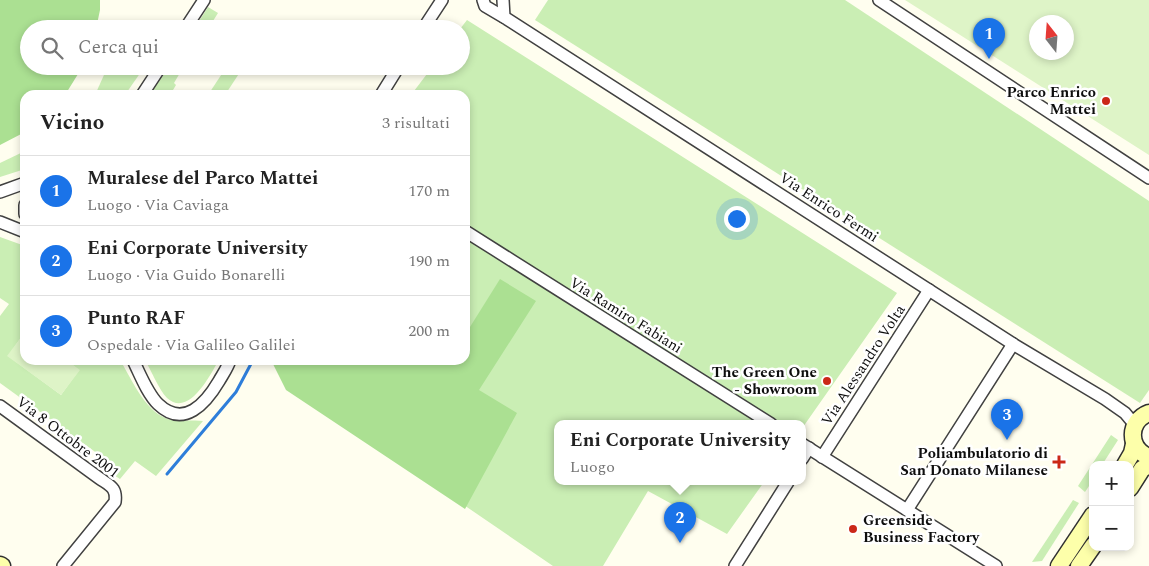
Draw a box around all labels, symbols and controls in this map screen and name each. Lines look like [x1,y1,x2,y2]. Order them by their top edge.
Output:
north arrow [1029,15,1074,60]
pin: 1 [973,18,1005,59]
search box [20,20,470,75]
text: Cerca qui [78,33,159,62]
icon: search [38,34,66,62]
place label: Parco Enrico Mattei [1006,81,1096,121]
marker: Parco Enrico Mattei [1100,95,1112,107]
text: Vicino [40,107,104,139]
text: 3 risultati [382,111,450,135]
text: Muralese del Parco Mattei [87,164,318,193]
street label: Via Enrico Fermi [774,167,883,248]
text: 1 [52,179,60,203]
text: 170 m [408,179,450,203]
text: Luogo · Via Caviaga [87,193,229,217]
your location [724,206,750,232]
text: Eni Corporate University [87,234,307,263]
text: 2 [52,249,60,273]
text: 190 m [408,249,450,273]
text: Luogo · Via Guido Bonarelli [87,263,285,287]
street label: Via Ramiro Fabiani [565,271,687,360]
street label: Via Alessandro Volta [816,300,912,430]
text: Punto RAF [87,304,185,333]
text: 3 [52,319,60,343]
text: 200 m [408,319,450,343]
text: Ospedale · Via Galileo Galilei [87,333,296,357]
place label: The Green One - Showroom [712,361,817,401]
marker: The Green One - Showroom [821,375,833,387]
street label: Via 8 Ottobre 2001 [11,391,124,484]
pin: 3 [991,399,1023,440]
popup [554,420,806,485]
text: Eni Corporate University [570,426,790,455]
place label: Poliambulatorio di San Donato Milanese [900,442,1048,482]
text: Luogo [570,455,615,479]
marker: Poliambulatorio di San Donato Milanese [1052,455,1066,469]
map controls [1089,461,1134,551]
button: + [1089,461,1134,506]
pin: 2 [664,502,696,543]
button: − [1089,506,1134,551]
place label: Greenside Business Factory [863,509,980,549]
marker: Greenside Business Factory [847,523,859,535]

